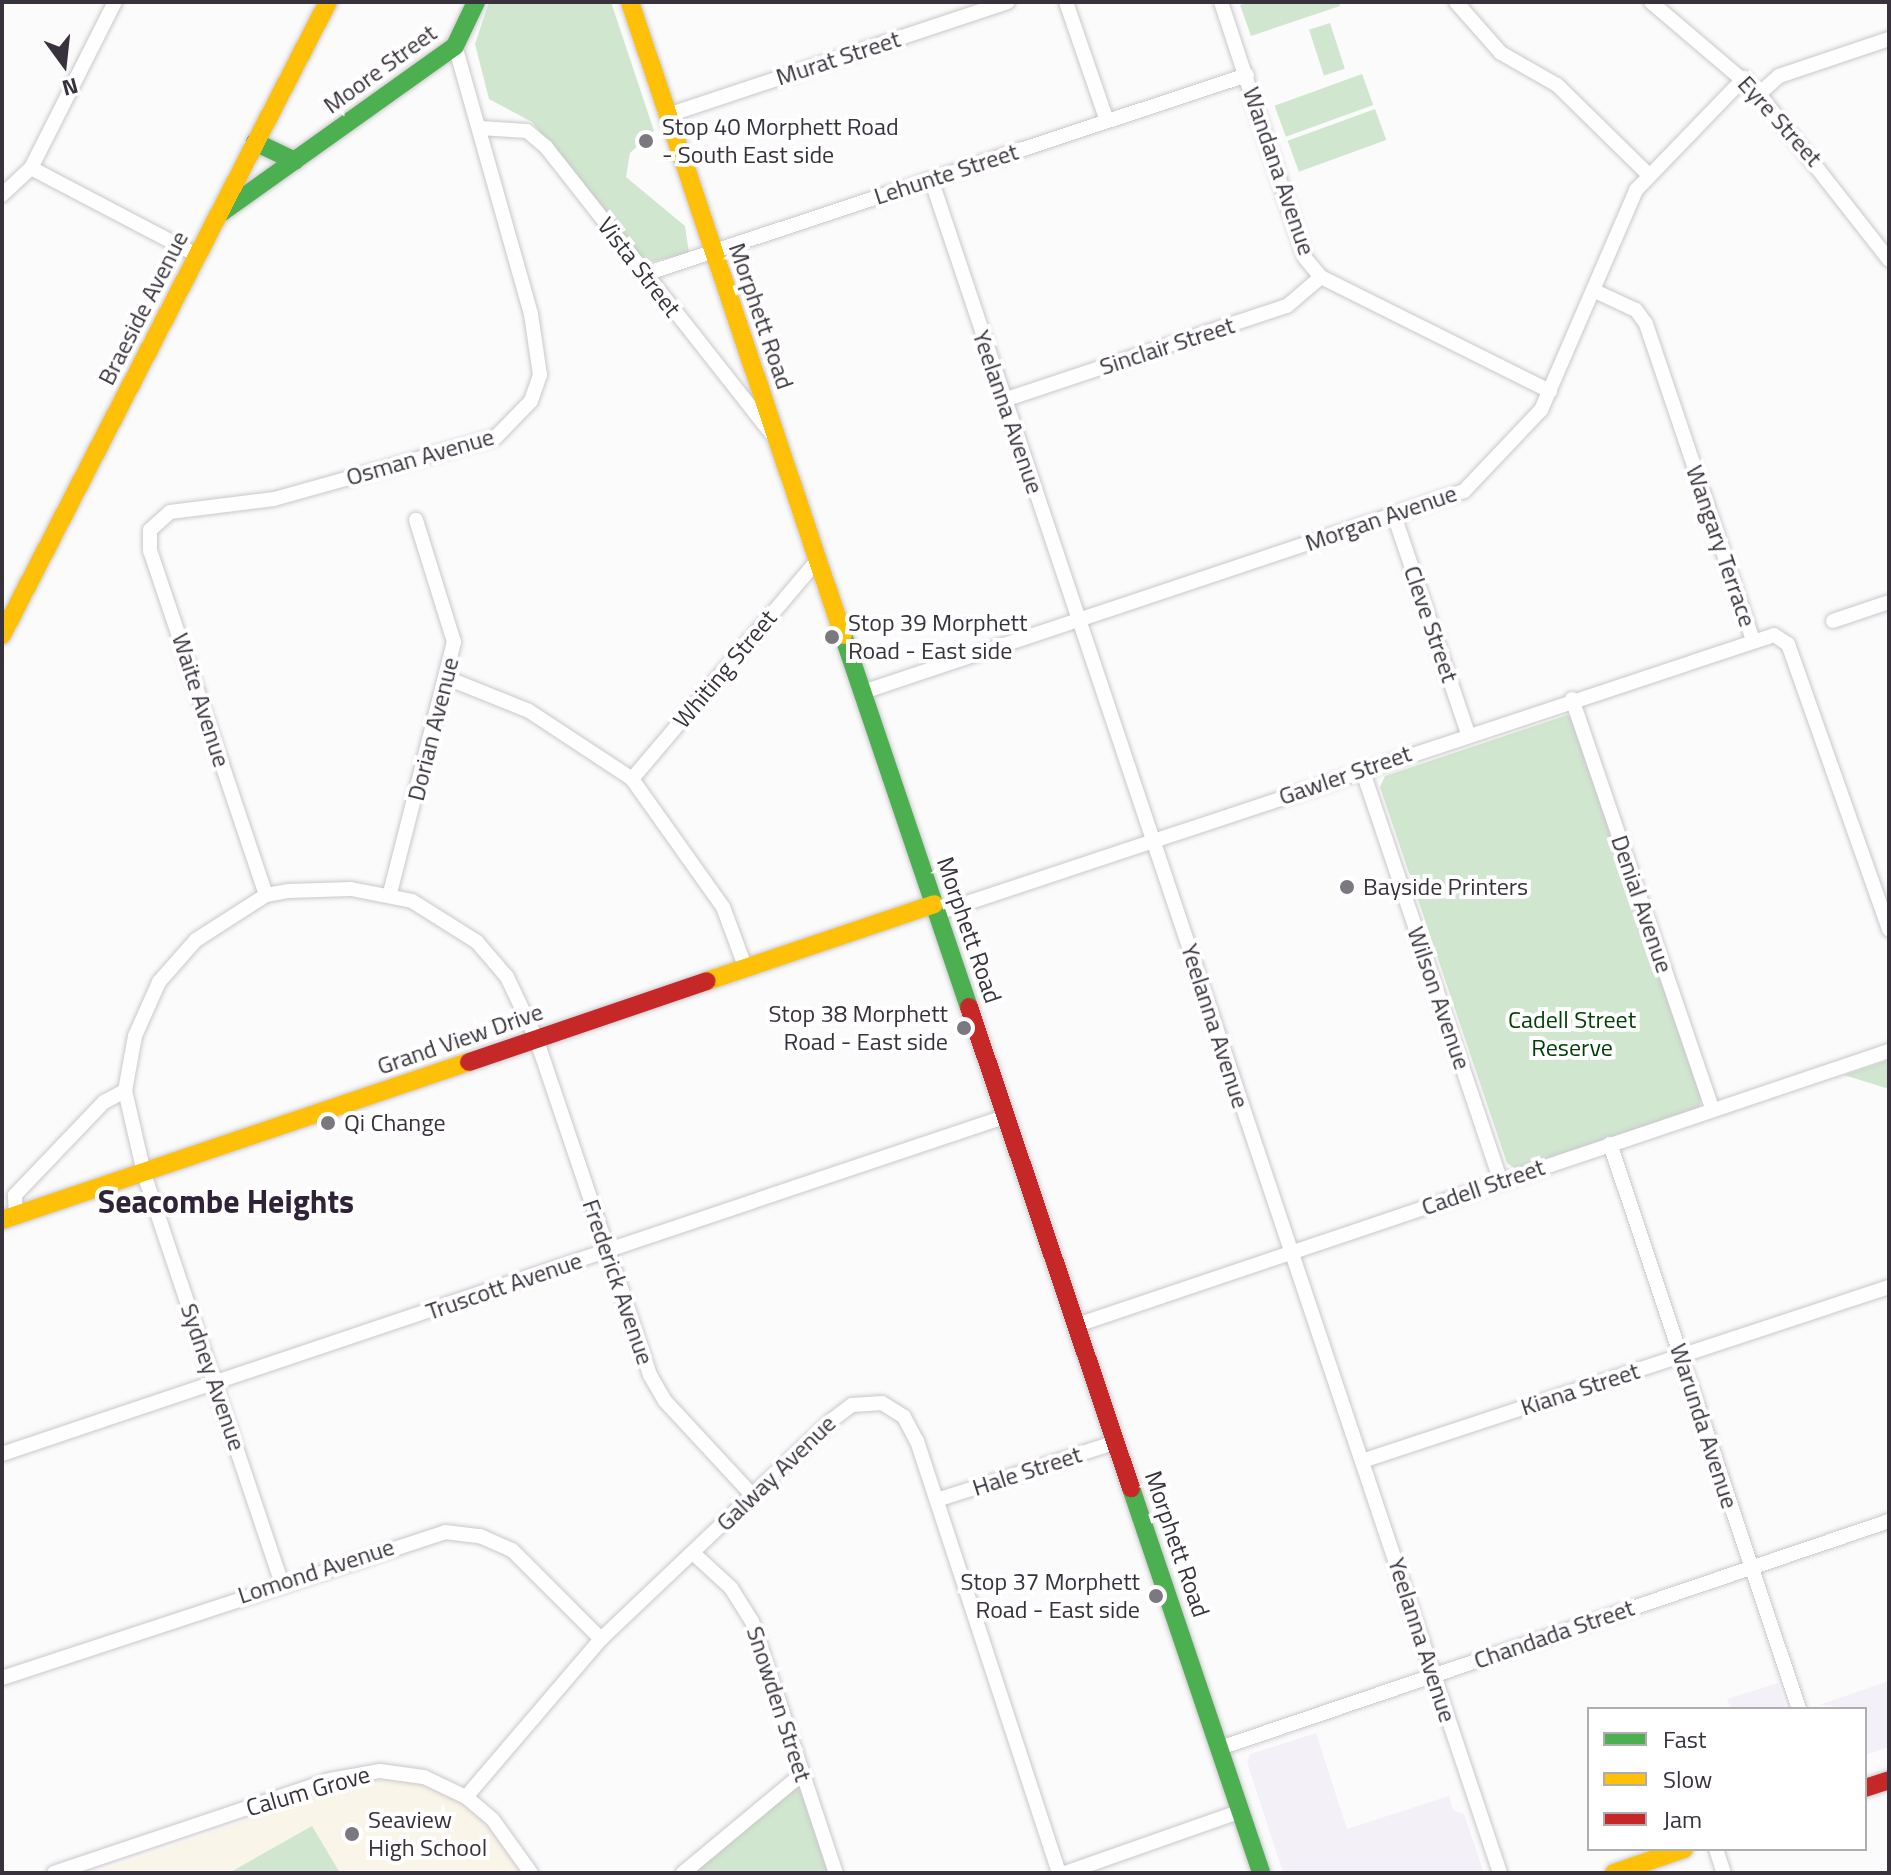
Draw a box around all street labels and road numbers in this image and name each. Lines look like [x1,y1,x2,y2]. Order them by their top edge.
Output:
street label: Moore Street [318,18,442,120]
street label: Murat Street [772,24,904,92]
street label: Eyre Street [1732,70,1828,172]
street label: Wandana Avenue [1237,83,1321,259]
street label: Lehunte Street [870,137,1022,211]
street label: Vista Street [591,212,687,322]
street label: Braeside Avenue [92,226,194,390]
street label: Morphett Road [723,239,799,393]
street label: Sinclair Street [1096,311,1238,381]
street label: Yeelanna Avenue [967,326,1049,498]
street label: Osman Avenue [343,422,497,492]
street label: Wangary Terrace [1680,461,1762,631]
street label: Morgan Avenue [1301,479,1461,557]
street label: Cleve Street [1398,562,1464,686]
street label: Whiting Street [667,604,783,734]
street label: Waite Avenue [166,629,236,771]
street label: Dorian Avenue [401,654,465,804]
street label: Gawler Street [1275,739,1415,811]
street label: Denial Avenue [1605,831,1679,977]
street label: Morphett Road [931,853,1007,1007]
street label: Wilson Avenue [1401,923,1477,1073]
street label: Yeelanna Avenue [1175,940,1255,1112]
street label: Grand View Drive [373,997,547,1081]
street label: Cadell Street [1418,1153,1548,1221]
street label: Frederick Avenue [576,1196,660,1368]
street label: Truscott Avenue [422,1246,586,1326]
street label: Sydney Avenue [174,1300,252,1454]
street label: Warunda Avenue [1664,1340,1744,1512]
street label: Kiana Street [1517,1356,1643,1422]
street label: Galway Avenue [710,1409,842,1537]
street label: Hale Street [969,1440,1085,1502]
street label: Morphett Road [1139,1467,1215,1621]
street label: Lomond Avenue [234,1532,398,1610]
street label: Yeelanna Avenue [1382,1554,1462,1726]
street label: Chandada Street [1470,1593,1638,1675]
street label: Snowden Street [740,1623,818,1785]
street label: Calum Grove [243,1760,373,1822]

